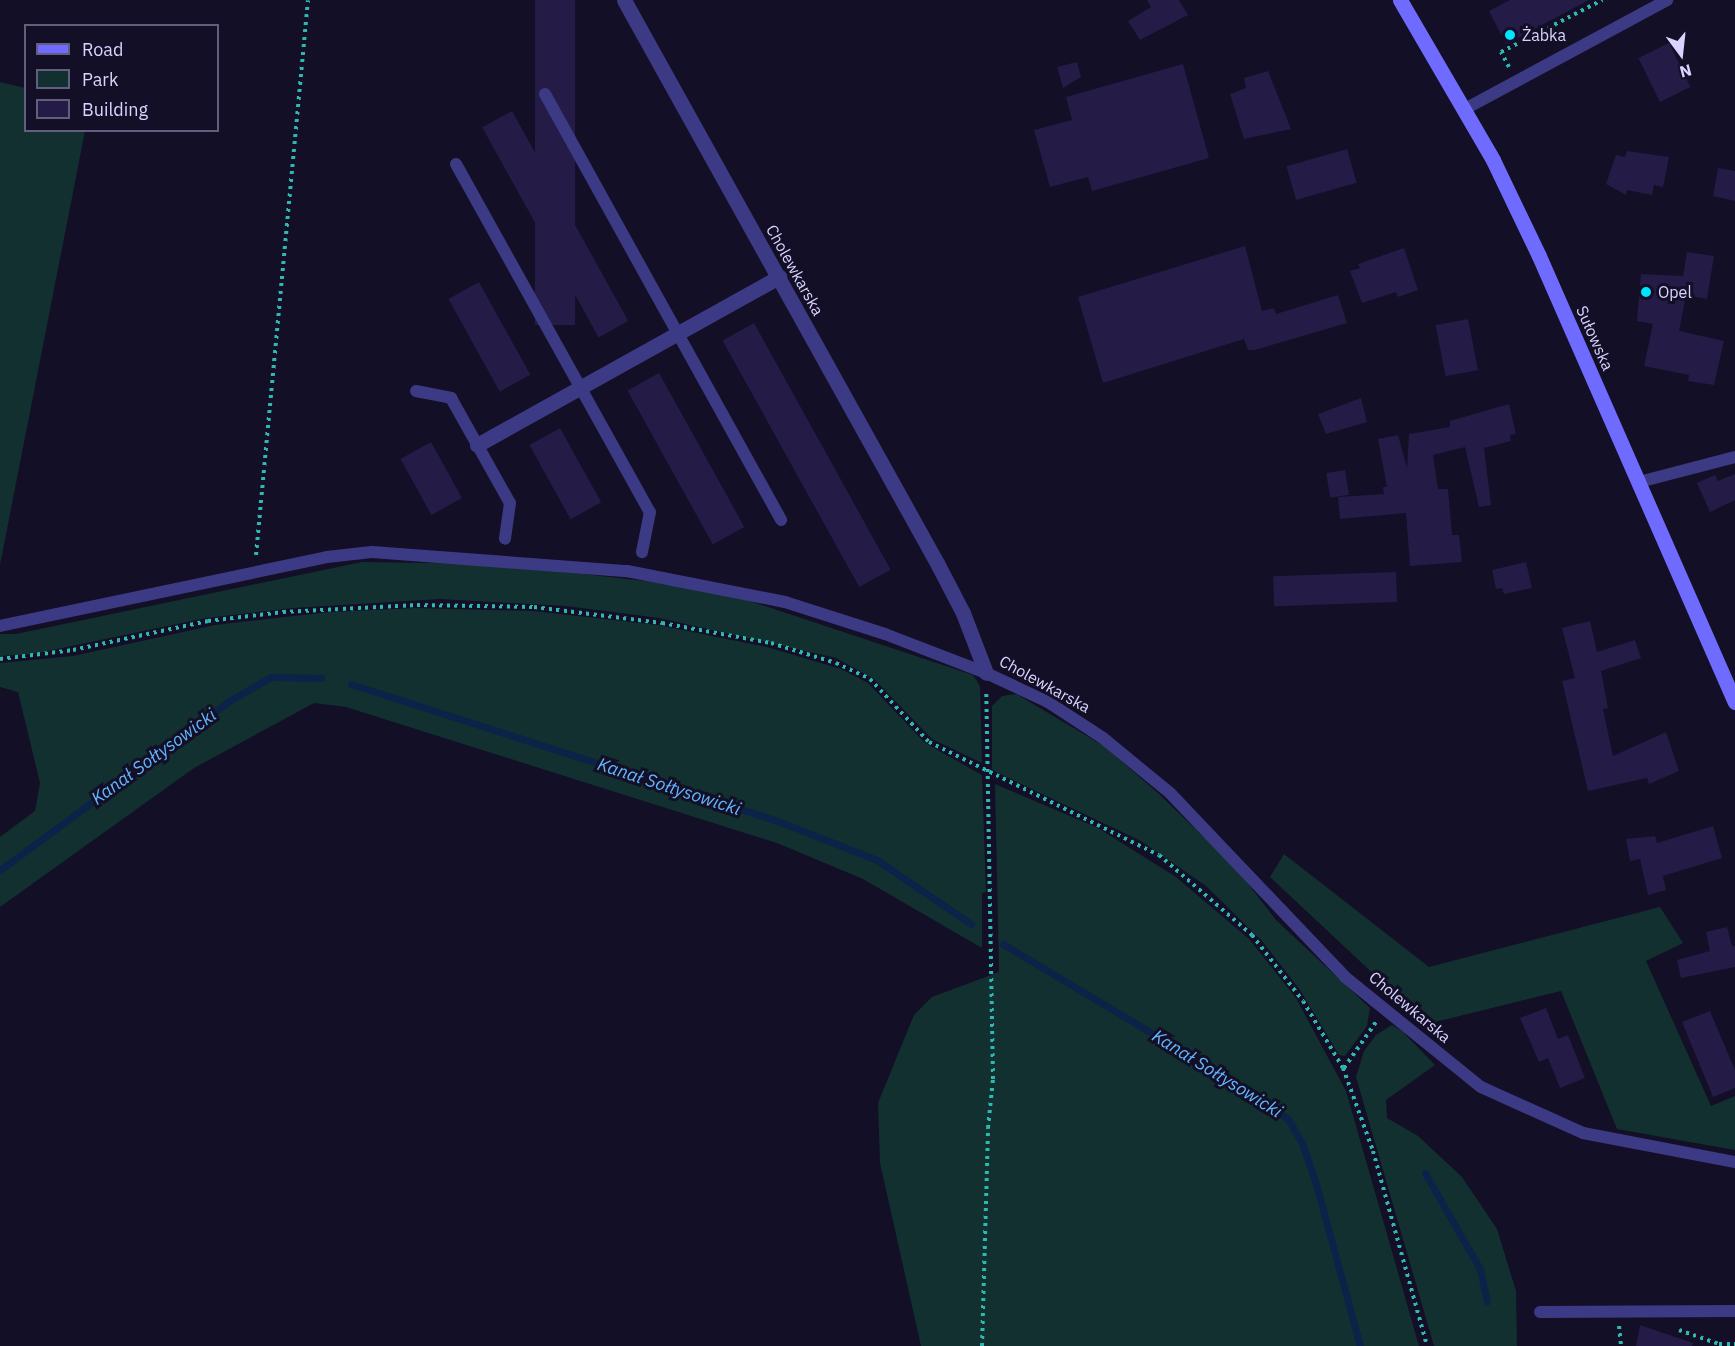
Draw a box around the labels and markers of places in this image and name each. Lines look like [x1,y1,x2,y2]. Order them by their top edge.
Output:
place label: Żabka [1522,25,1566,45]
marker: Żabka [1503,28,1517,42]
place label: Opel [1658,282,1692,302]
marker: Opel [1639,285,1653,299]

